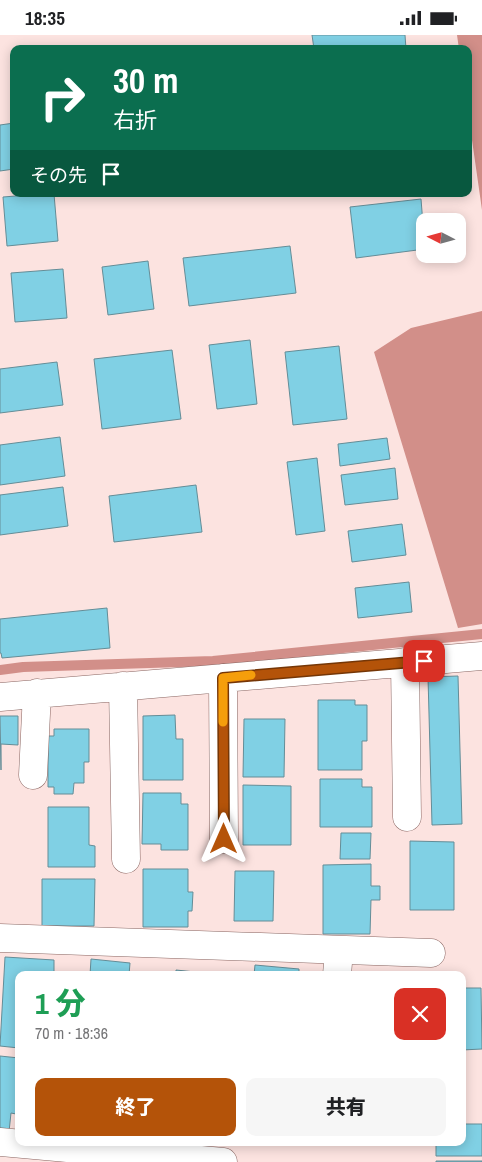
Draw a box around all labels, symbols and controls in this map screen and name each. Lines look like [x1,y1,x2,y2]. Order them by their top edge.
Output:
text: 18:35 [25,5,65,31]
text: 30 m [113,57,178,104]
icon: right [30,65,95,130]
text: 右折 [113,105,157,135]
icon: arrive [97,160,125,188]
text: その先 [30,162,87,188]
north arrow [416,213,466,263]
map controls [416,213,466,263]
pin [403,640,445,682]
icon: arrive [410,647,438,675]
position arrow [197,812,249,864]
text: 1 分 [35,983,86,1023]
button: close [394,988,446,1040]
text: 70 m · 18:36 [35,1022,108,1044]
button: 終了 [35,1078,236,1136]
button: 共有 [246,1078,446,1136]

